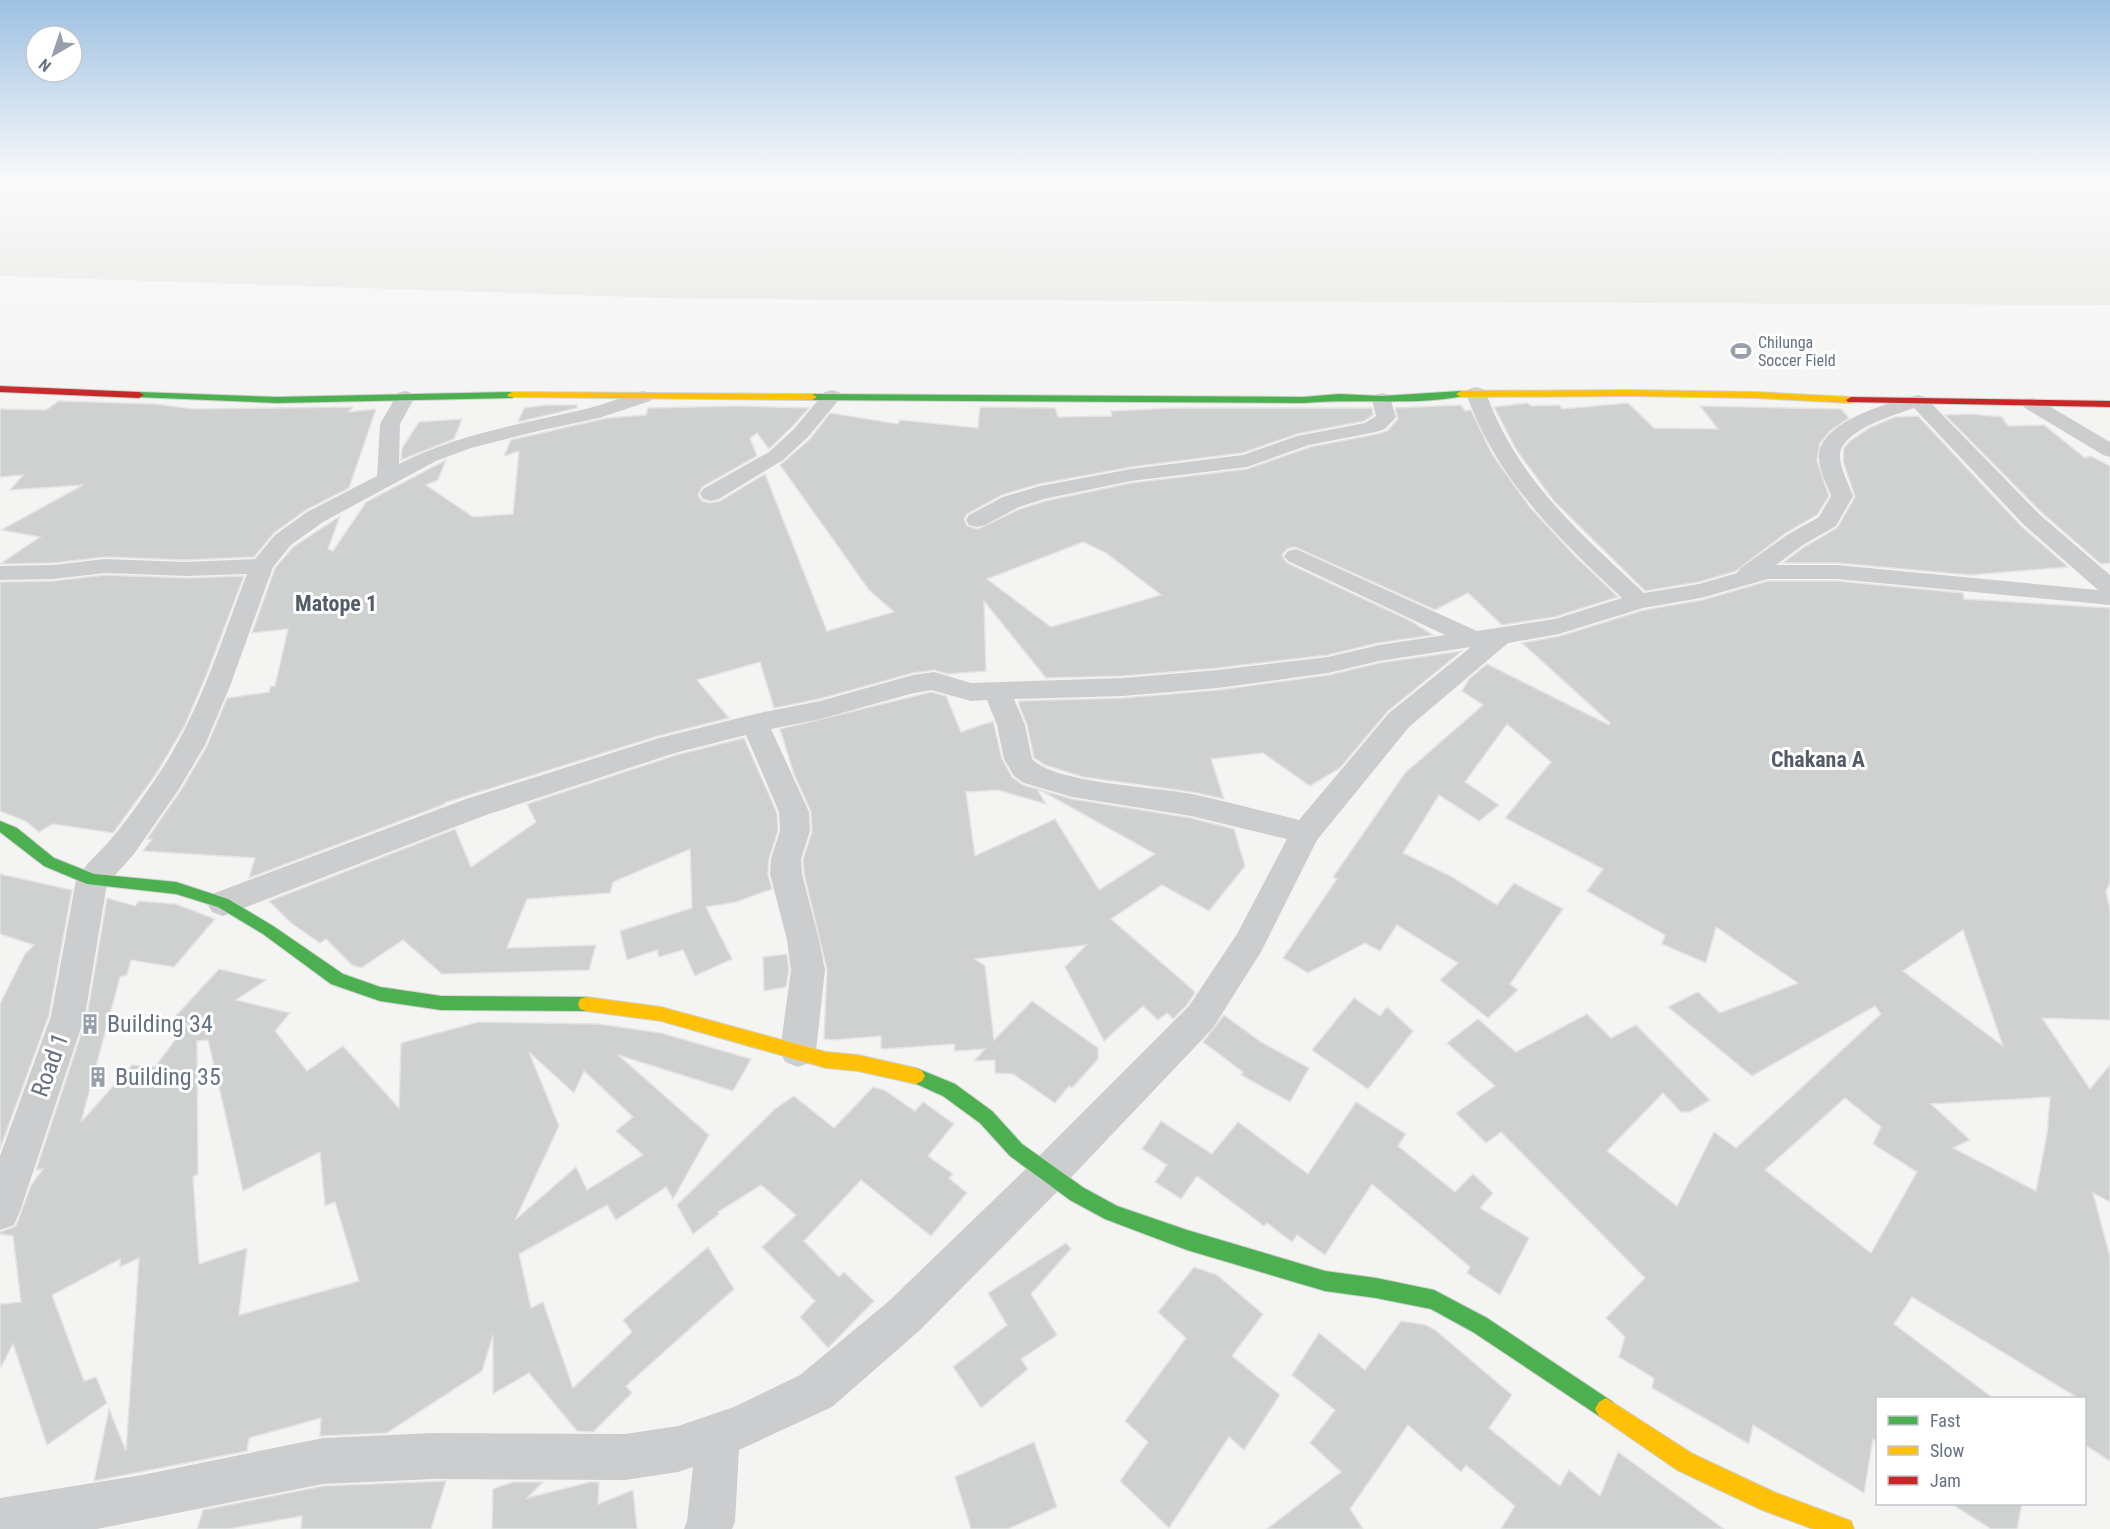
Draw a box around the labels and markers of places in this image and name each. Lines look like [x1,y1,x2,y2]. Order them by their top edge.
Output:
place label: Chilunga Soccer Field [1758,333,1836,370]
sports icon: Chilunga Soccer Field [1729,339,1753,363]
place label: Building 34 [107,1010,213,1038]
building icon: Building 34 [78,1012,102,1036]
place label: Building 35 [115,1063,221,1091]
building icon: Building 35 [86,1065,110,1089]

